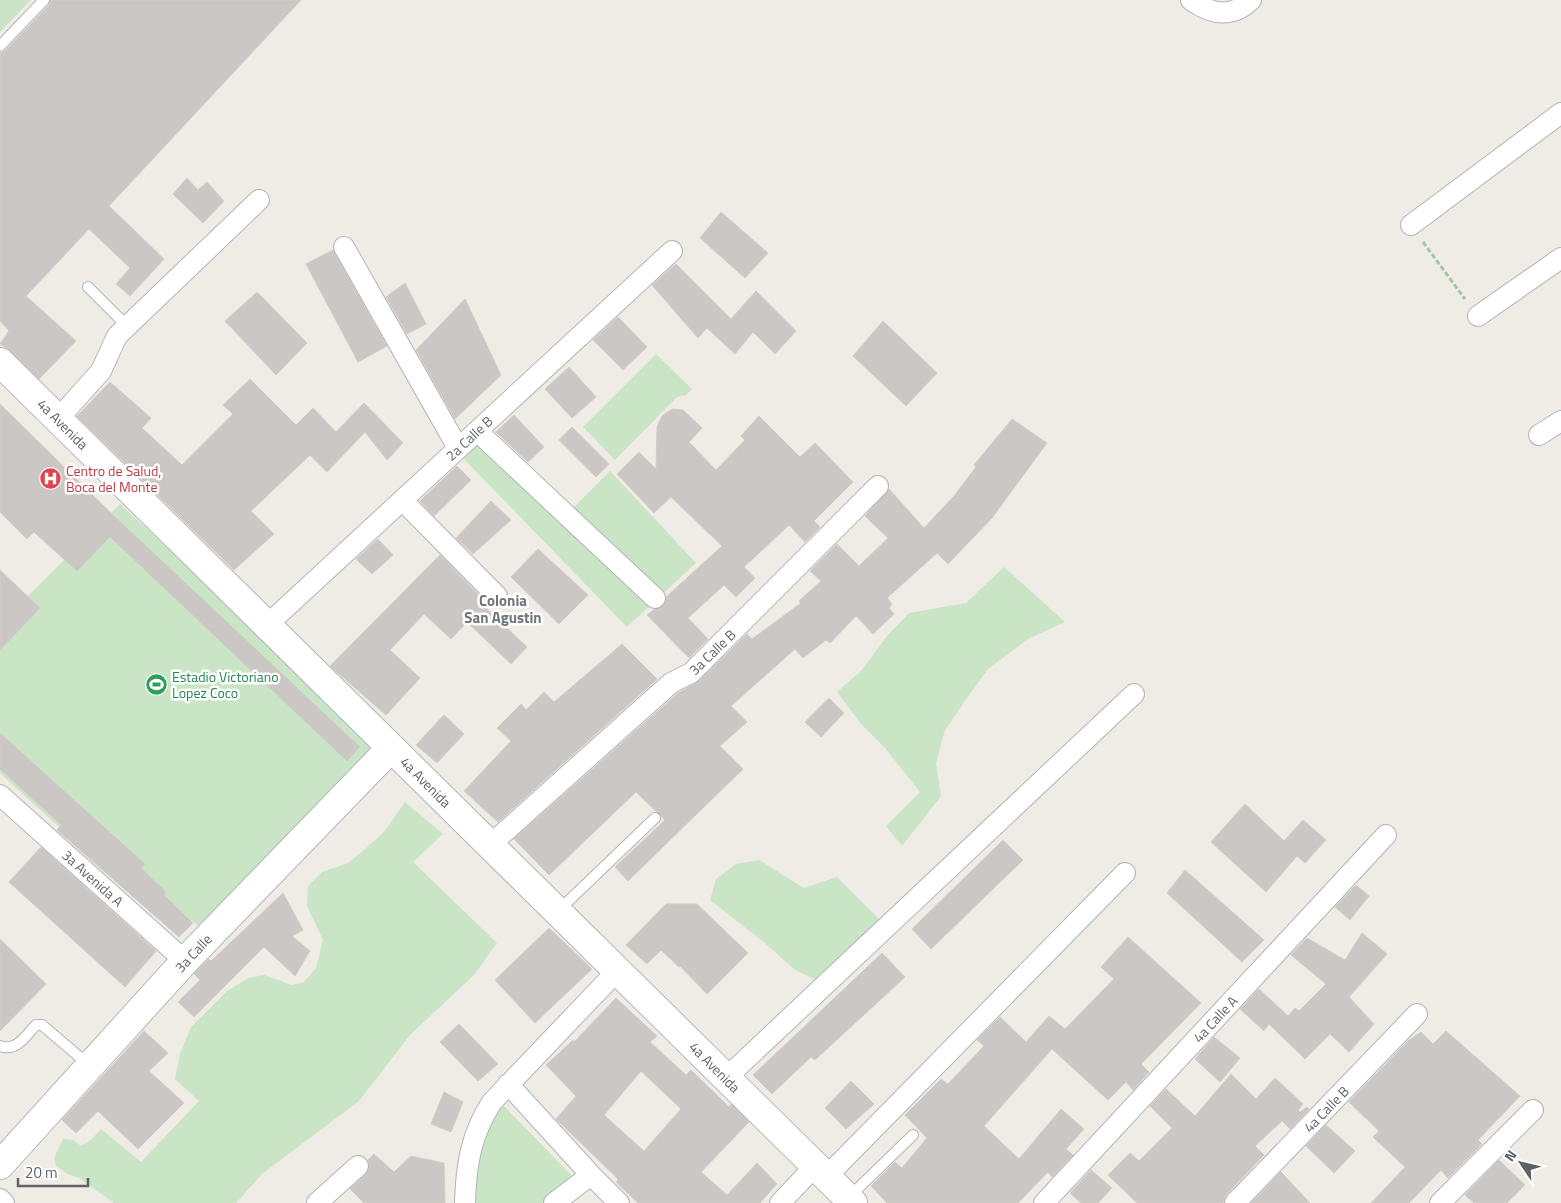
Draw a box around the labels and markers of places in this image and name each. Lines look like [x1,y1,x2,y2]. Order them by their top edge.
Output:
place label: Centro de Salud, Boca del Monte [66,460,161,497]
hospital icon: Centro de Salud, Boca del Monte [38,466,62,490]
place label: Estadio Victoriano Lopez Coco [172,666,279,703]
sports icon: Estadio Victoriano Lopez Coco [144,672,168,696]

